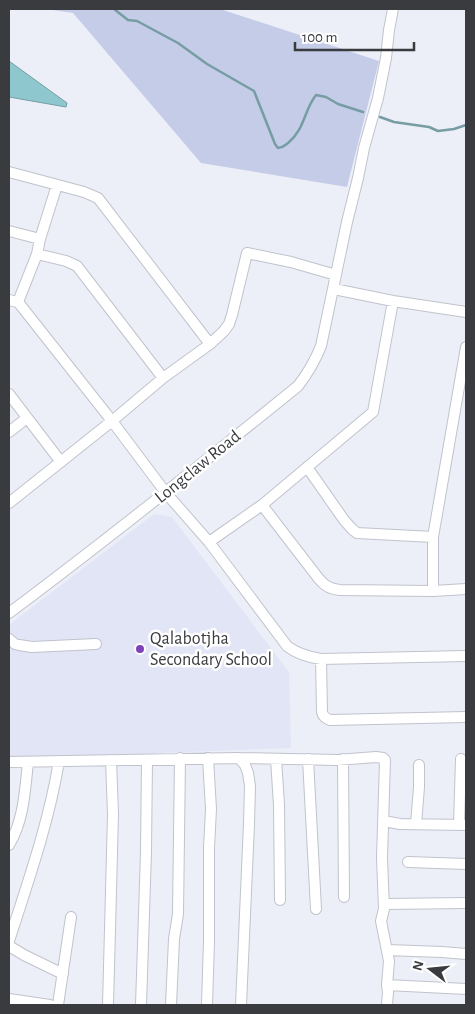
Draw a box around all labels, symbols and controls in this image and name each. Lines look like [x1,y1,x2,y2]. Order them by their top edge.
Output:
scale bar [295,20,414,52]
text: 100 m [302,30,337,45]
street label: Longclaw Road [152,427,244,507]
place label: Qalabotjha Secondary School [150,630,272,669]
marker: Qalabotjha Secondary School [134,643,146,655]
north arrow [405,944,455,994]
text: N [410,959,427,972]

